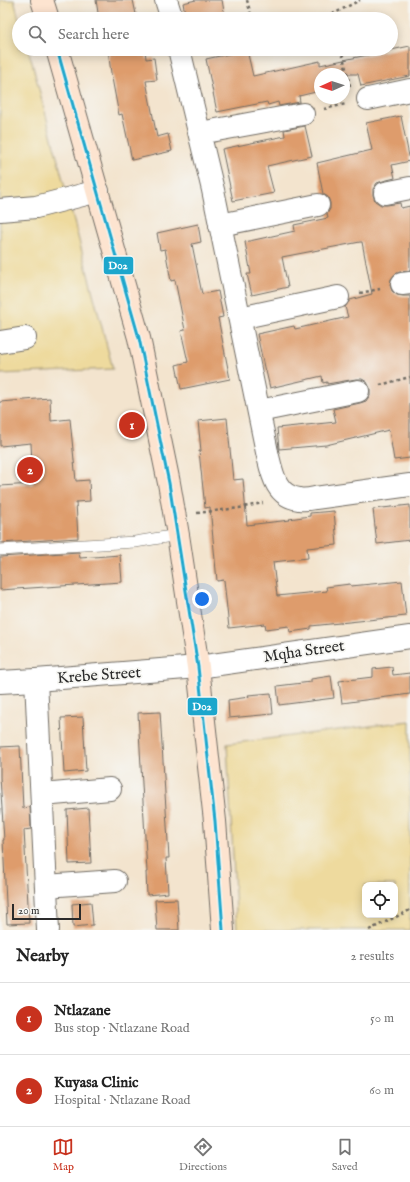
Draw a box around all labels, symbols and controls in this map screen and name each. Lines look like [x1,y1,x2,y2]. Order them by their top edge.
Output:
search box [12,12,398,56]
icon: search [26,23,48,45]
text: Search here [58,25,129,44]
north arrow [314,68,350,104]
line badge: D02 [103,256,134,275]
text: D02 [108,259,129,273]
pin: 1 [119,410,145,440]
pin: 2 [17,455,43,485]
your location [192,589,212,609]
street label: Mqha Street [262,636,346,668]
street label: Krebe Street [56,663,142,689]
line badge: D02 [187,697,218,716]
text: D02 [192,700,213,714]
map controls [362,882,398,918]
button: locate [362,882,398,918]
scale bar [12,902,81,921]
text: 20 m [18,904,39,918]
text: Nearby [16,946,69,967]
text: 2 results [350,948,394,965]
text: Ntlazane [54,1001,111,1020]
text: 1 [27,1010,31,1027]
text: 50 m [370,1010,394,1027]
text: Bus stop · Ntlazane Road [54,1020,190,1037]
text: Kuyasa Clinic [54,1073,139,1092]
text: 2 [26,1082,32,1099]
text: 60 m [369,1082,394,1099]
text: Hospital · Ntlazane Road [54,1092,190,1109]
tab: Map [52,1136,74,1174]
tab: Directions [179,1136,227,1174]
tab: Saved [332,1136,358,1174]

